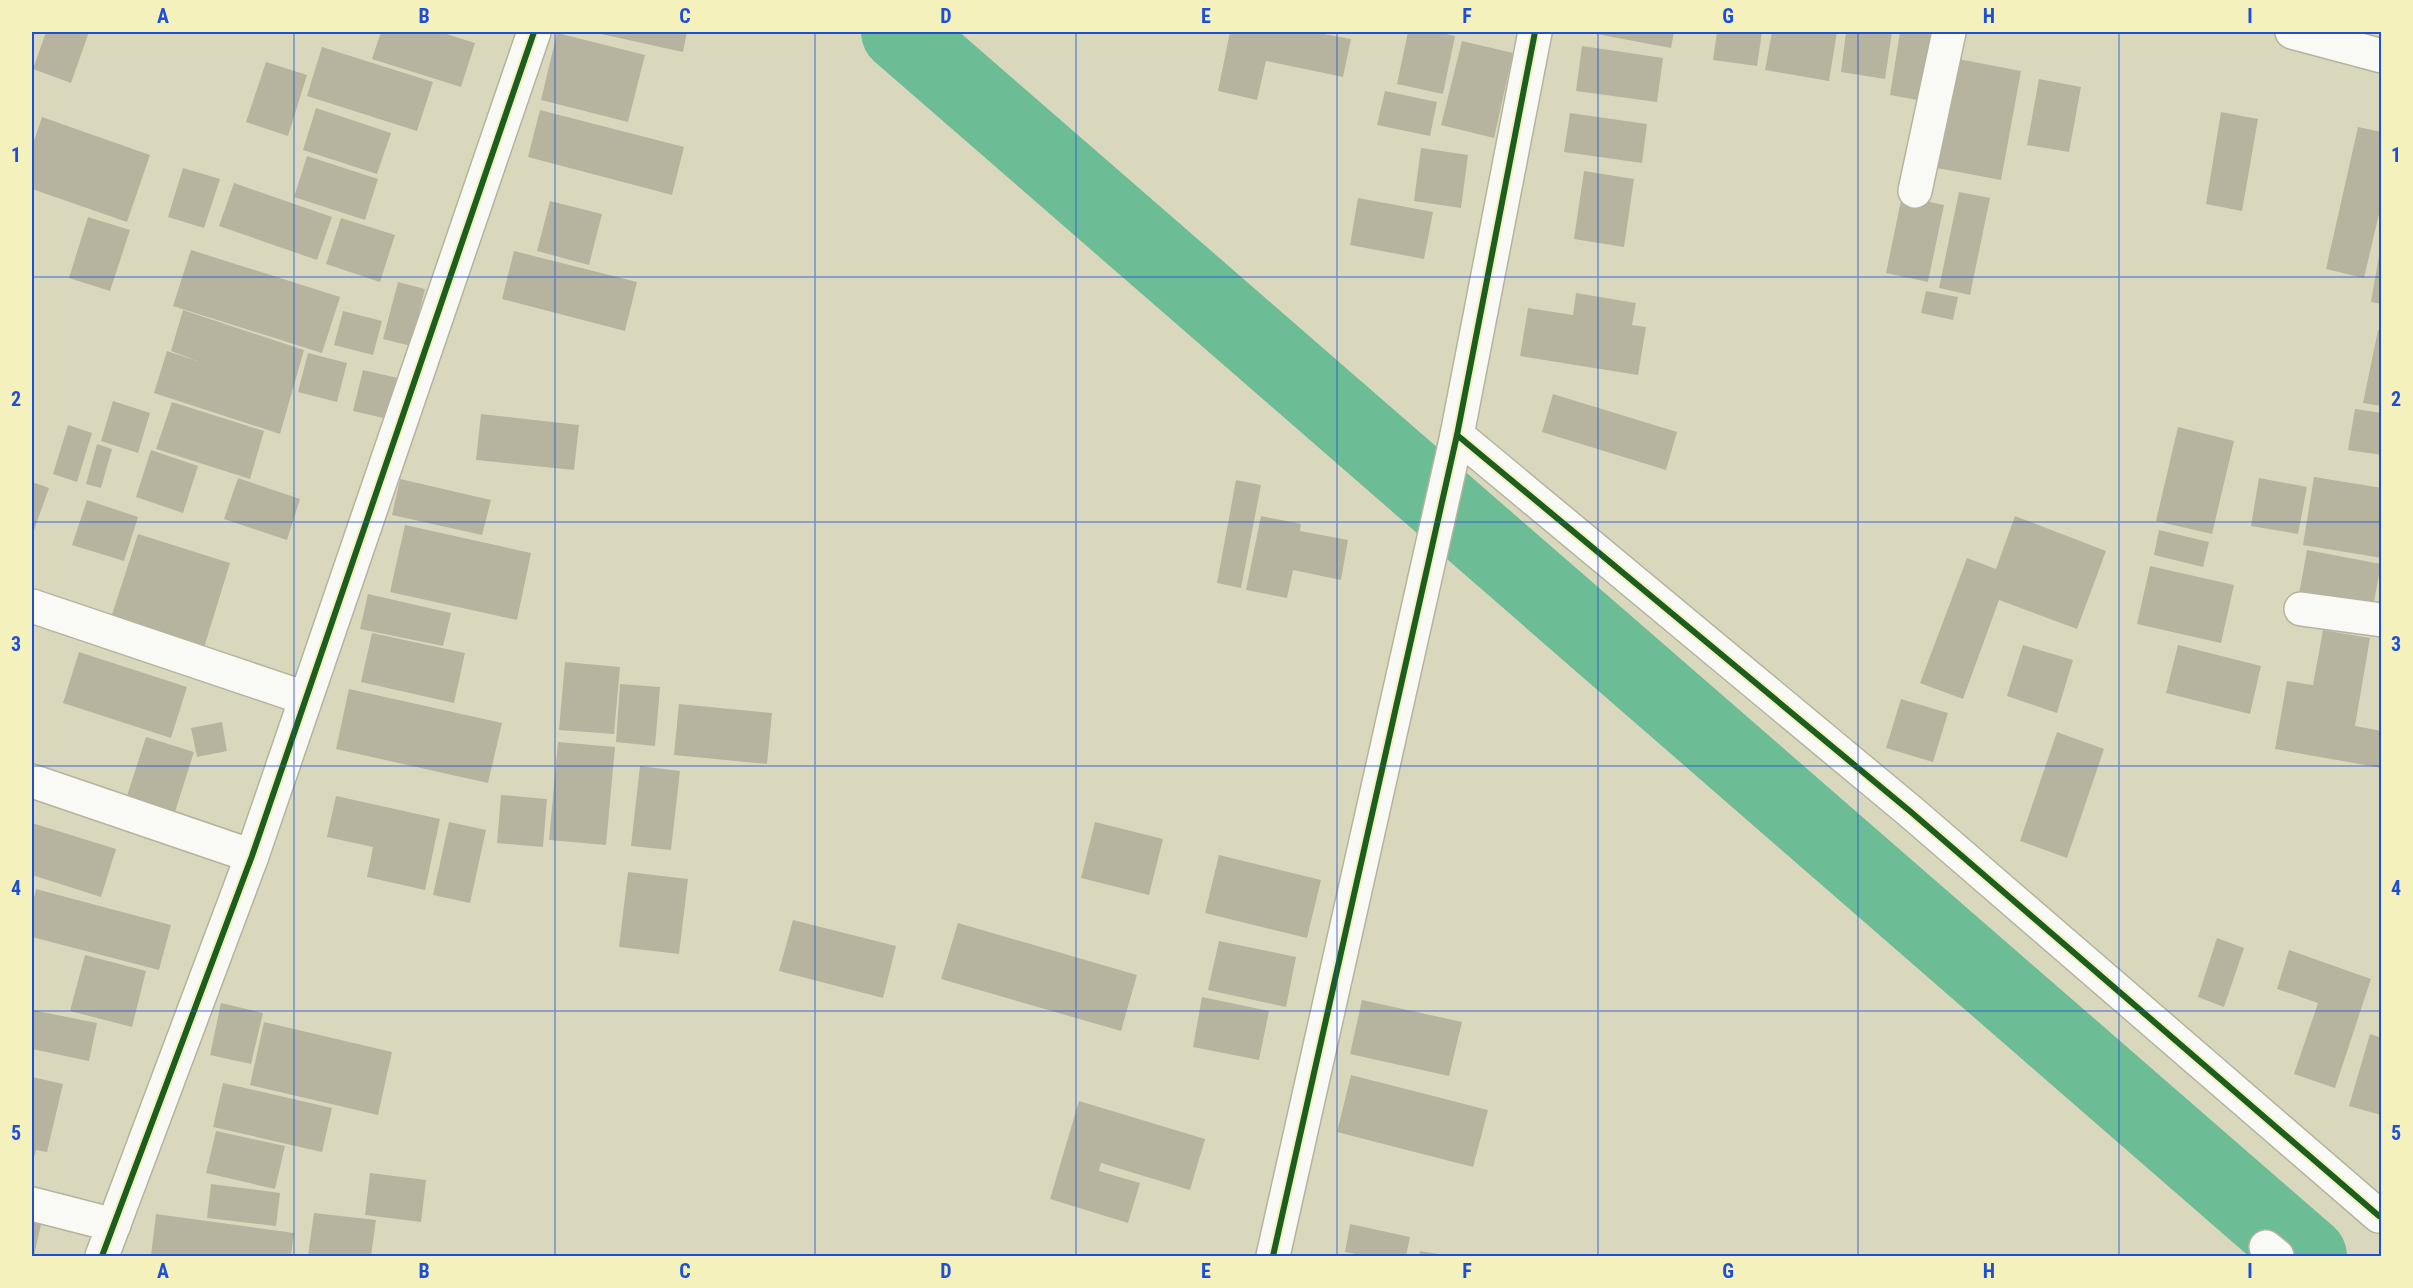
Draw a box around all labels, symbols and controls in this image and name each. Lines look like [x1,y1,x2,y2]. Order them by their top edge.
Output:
text: A [157,4,169,28]
text: B [418,4,430,28]
text: C [679,4,691,28]
text: D [940,4,952,28]
text: E [1201,4,1211,28]
text: F [1462,4,1472,28]
text: G [1722,4,1734,28]
text: H [1983,4,1995,28]
text: I [2247,4,2253,28]
text: 1 [11,143,21,167]
text: 1 [2391,143,2401,167]
text: 2 [11,387,21,411]
text: 2 [2391,387,2401,411]
text: 3 [11,632,21,656]
text: 3 [2391,632,2401,656]
text: 4 [11,876,21,900]
text: 4 [2391,876,2401,900]
text: 5 [11,1121,21,1145]
text: 5 [2391,1121,2401,1145]
text: A [157,1259,169,1283]
text: B [418,1259,430,1283]
text: C [679,1259,691,1283]
text: D [940,1259,952,1283]
text: E [1201,1259,1211,1283]
text: F [1462,1259,1472,1283]
text: G [1722,1259,1734,1283]
text: H [1983,1259,1995,1283]
text: I [2247,1259,2253,1283]

